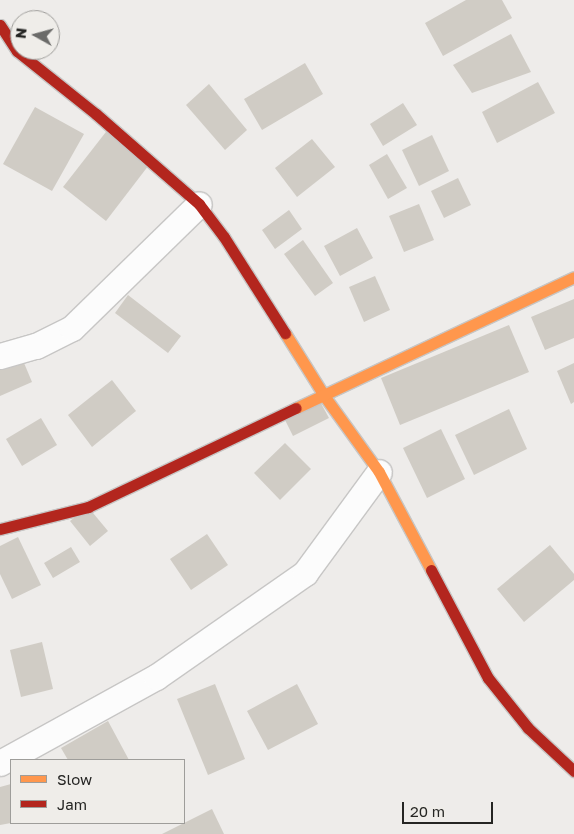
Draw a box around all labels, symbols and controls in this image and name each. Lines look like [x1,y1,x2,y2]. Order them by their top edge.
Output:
north arrow [10,10,60,60]
text: N [12,27,30,40]
legend [10,759,185,824]
text: Slow [57,770,92,788]
scale bar [404,792,495,824]
text: Jam [57,795,87,813]
text: 20 m [410,802,445,820]

